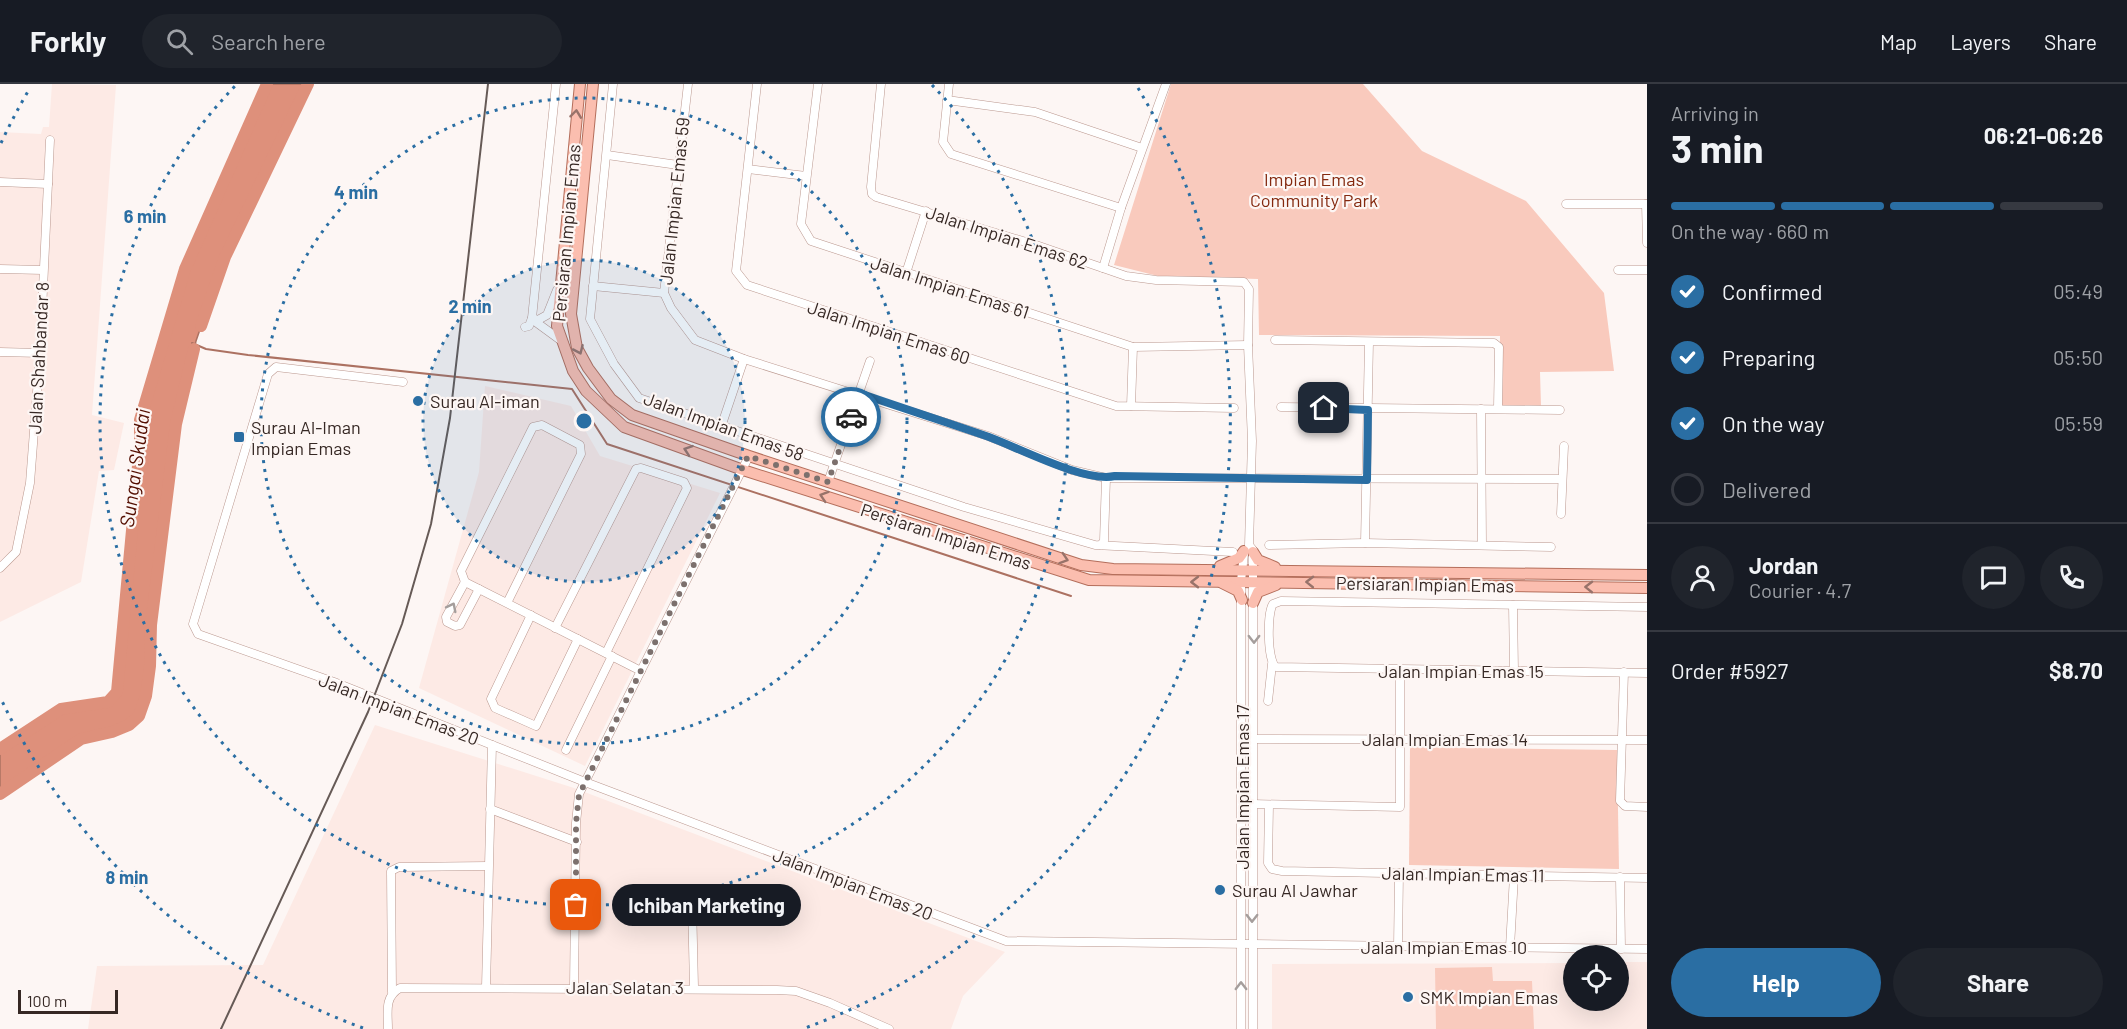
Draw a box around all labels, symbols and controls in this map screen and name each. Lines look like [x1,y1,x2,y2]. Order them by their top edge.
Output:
search box [142,14,562,68]
text: Forkly [30,24,106,58]
icon: search [163,25,196,58]
text: Search here [211,28,326,54]
text: Map [1880,29,1917,54]
text: Layers [1950,29,2011,54]
text: Share [2044,29,2097,54]
text: Arriving in [1671,101,1759,125]
one-way arrow [570,110,582,119]
street label: Jalan Impian Emas 59 [654,116,694,286]
text: 06:21–06:26 [1984,122,2103,148]
text: 3 min [1671,124,1764,171]
street label: Persiaran Impian Emas [547,143,585,323]
park label: Impian Emas Community Park [1250,168,1378,211]
text: 4 min [334,181,378,203]
street label: Jalan Impian Emas 62 [923,200,1091,274]
text: 6 min [124,205,166,227]
text: On the way · 660 m [1671,219,1829,243]
street label: Jalan Impian Emas 61 [868,251,1032,323]
icon: check [1671,275,1704,308]
text: Confirmed [1722,278,1822,304]
text: 05:49 [2053,279,2103,303]
street label: Jalan Shahbandar 8 [23,281,53,435]
text: 2 min [448,295,492,317]
street label: Jalan Impian Emas 60 [805,295,973,369]
icon: check [1671,341,1704,374]
one-way arrow [572,344,584,355]
text: Preparing [1722,344,1815,370]
text: 05:50 [2053,345,2103,369]
pin [1298,382,1349,433]
street label: Jalan Impian Emas 58 [641,387,807,465]
courier [821,387,881,447]
place label: Surau Al-iman [430,390,540,412]
icon: home [1307,391,1340,424]
marker: Surau Al-iman [411,394,425,408]
icon: car [835,401,868,434]
water label: Sungai Skudai [114,407,154,529]
icon: check [1671,407,1704,440]
text: On the way [1722,410,1825,436]
centre of rings [574,411,594,431]
text: 05:59 [2054,411,2103,435]
place label: Surau Al-Iman Impian Emas [251,416,361,459]
marker: Surau Al-Iman Impian Emas [232,430,246,444]
one-way arrow [683,445,694,458]
text: Delivered [1722,476,1811,502]
one-way arrow [819,490,830,503]
street label: Persiaran Impian Emas [858,498,1034,574]
button: person [1671,546,1734,609]
button: chat [1962,546,2025,609]
button: phone [2040,546,2103,609]
one-way arrow [1058,552,1069,564]
text: Jordan [1749,552,1818,578]
street label: Persiaran Impian Emas [1336,571,1514,597]
one-way arrow [1190,576,1199,588]
one-way arrow [1305,576,1314,589]
text: Courier · 4.7 [1749,578,1851,602]
one-way arrow [1584,581,1593,594]
one-way arrow [444,602,456,613]
one-way arrow [1248,635,1260,644]
text: Order #5927 [1671,657,1788,683]
text: $8.70 [2049,657,2103,683]
street label: Jalan Impian Emas 15 [1378,660,1544,682]
street label: Jalan Impian Emas 20 [316,668,482,750]
street label: Jalan Impian Emas 17 [1231,704,1253,869]
street label: Jalan Impian Emas 14 [1362,728,1528,750]
street label: Jalan Impian Emas 20 [770,843,936,925]
street label: Jalan Impian Emas 11 [1381,862,1545,886]
text: 8 min [106,866,148,888]
pin [550,879,601,930]
place label: Surau Al Jawhar [1232,879,1358,901]
marker: Surau Al Jawhar [1213,883,1227,897]
callout: Ichiban Marketing [612,884,801,926]
icon: bag [559,888,592,921]
text: Ichiban Marketing [628,893,785,917]
one-way arrow [1246,914,1258,923]
street label: Jalan Impian Emas 10 [1361,936,1527,958]
map controls [1563,945,1629,1011]
button: locate [1563,945,1629,1011]
button: Help [1671,948,1881,1017]
button: Share [1893,948,2103,1017]
street label: Jalan Selatan 3 [566,976,684,998]
one-way arrow [1235,982,1247,991]
place label: SMK Impian Emas [1420,986,1558,1008]
scale bar [18,987,118,1014]
marker: SMK Impian Emas [1401,990,1415,1004]
text: 100 m [27,991,67,1010]

